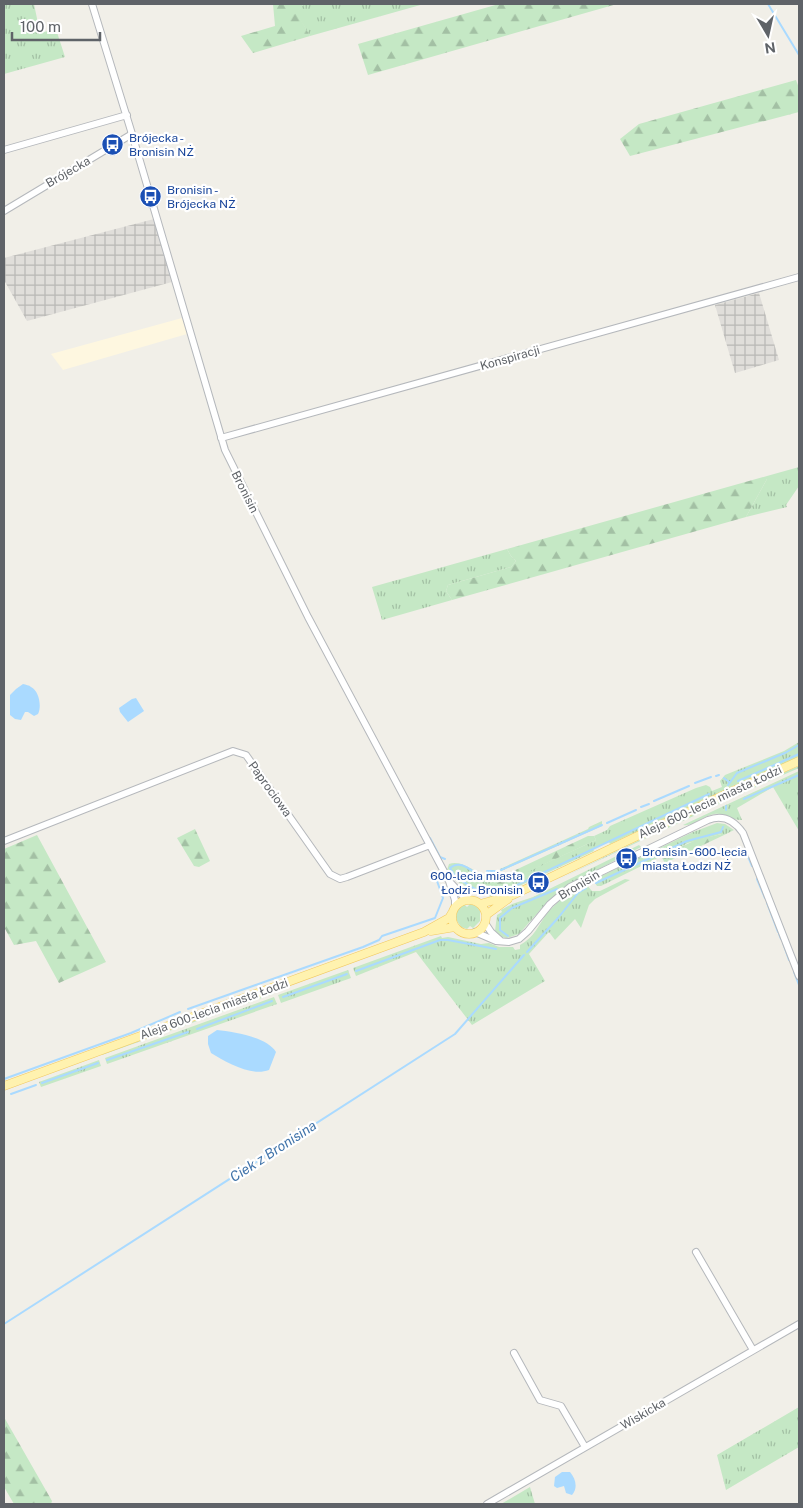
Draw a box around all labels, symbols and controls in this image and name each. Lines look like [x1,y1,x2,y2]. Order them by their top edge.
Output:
scale bar [12,10,100,42]
north arrow [743,10,793,60]
text: 100 m [20,18,61,35]
text: N [763,39,777,57]
place label: Brójecka - Bronisin NŻ [129,131,194,159]
bus stop icon: Brójecka - Bronisin NŻ [101,133,125,157]
street label: Brójecka [43,154,93,190]
place label: Bronisin - Brójecka NŻ [167,183,236,211]
bus stop icon: Bronisin - Brójecka NŻ [139,185,163,209]
street label: Konspiracji [478,343,542,373]
street label: Bronisin [228,469,262,515]
street label: Paprociowa [245,759,295,819]
street label: Aleja 600-lecia miasta Łodzi [636,763,784,841]
place label: Bronisin - 600-lecia miasta Łodzi NŻ [642,845,747,873]
bus stop icon: Bronisin - 600-lecia miasta Łodzi NŻ [614,847,638,871]
street label: Bronisin [556,867,602,903]
place label: 600-lecia miasta Łodzi - Bronisin [430,869,523,897]
bus stop icon: 600-lecia miasta Łodzi - Bronisin [527,871,551,895]
street label: Aleja 600-lecia miasta Łodzi [138,976,290,1042]
water label: Ciek z Bronisina [227,1117,319,1185]
street label: Wiskicka [618,1395,668,1433]

